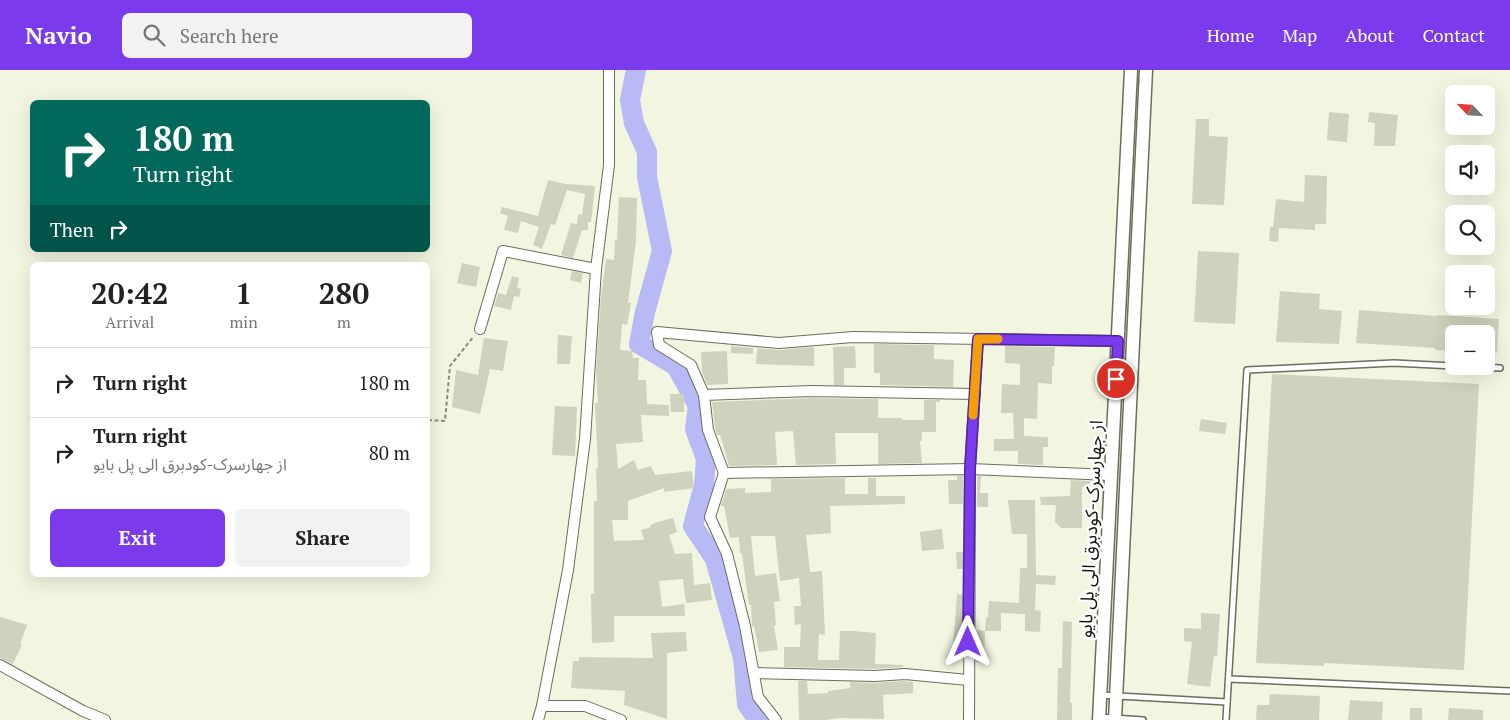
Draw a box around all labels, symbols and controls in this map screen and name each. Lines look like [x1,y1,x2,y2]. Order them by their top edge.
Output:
search box [122,13,472,58]
text: Navio [25,19,92,51]
icon: search [140,21,168,49]
text: Search here [180,23,279,48]
text: Home [1207,23,1254,47]
text: Map [1282,23,1317,47]
text: About [1345,23,1394,47]
text: Contact [1422,23,1485,47]
north arrow [1445,85,1495,135]
map controls [1445,85,1495,375]
text: 180 m [133,115,234,161]
icon: right [50,120,115,185]
button: sound [1445,145,1495,195]
text: Turn right [133,159,233,188]
button: search [1445,205,1495,255]
icon: right [104,215,132,243]
text: Then [50,217,94,242]
button: + [1445,265,1495,315]
text: 20:42 [91,273,169,313]
text: 1 [235,273,252,313]
text: 280 [318,273,369,313]
text: Arrival [105,311,154,333]
text: min [230,311,258,333]
text: m [337,311,351,333]
button: − [1445,325,1495,375]
pin [1095,358,1137,400]
icon: arrive [1102,365,1130,393]
icon: right [50,369,78,397]
text: Turn right [93,370,187,395]
text: 180 m [359,370,410,395]
street label: از جهارسرک-کودبرق الی پل بایو [1072,420,1108,638]
text: Turn right [93,423,187,448]
icon: right [50,439,78,467]
text: 80 m [369,440,410,465]
text: از جهارسرک-کودبرق الی پل بایو [93,453,287,475]
button: Exit [50,509,225,567]
button: Share [235,509,410,567]
position arrow [941,615,993,667]

